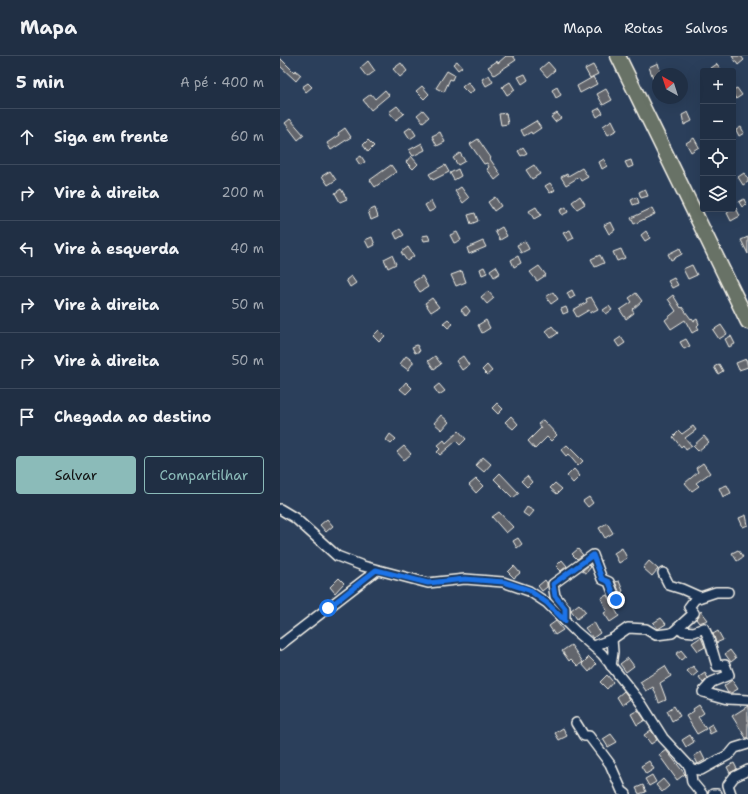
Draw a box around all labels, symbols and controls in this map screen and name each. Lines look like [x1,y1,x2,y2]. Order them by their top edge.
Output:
text: Mapa [20,15,77,40]
text: Mapa [563,19,602,37]
text: Rotas [624,19,663,37]
text: Salvos [685,19,728,37]
north arrow [652,68,688,104]
map controls [700,68,736,212]
button: + [700,68,736,104]
text: 5 min [16,71,64,93]
text: A pé · 400 m [180,74,264,91]
button: − [700,104,736,140]
icon: ahead [16,126,38,148]
text: Siga em frente [54,127,169,147]
text: 60 m [231,128,264,145]
button: locate [700,140,736,176]
button: layers [700,176,736,212]
icon: right [16,182,38,204]
text: Vire à direita [54,183,159,203]
text: 200 m [222,184,264,201]
icon: left [16,238,38,260]
text: Vire à esquerda [54,239,179,259]
text: 40 m [230,240,264,257]
icon: right [16,294,38,316]
text: Vire à direita [54,295,159,315]
text: 50 m [231,296,264,313]
icon: right [16,350,38,372]
text: Vire à direita [54,351,159,371]
text: 50 m [231,352,264,369]
icon: arrive [16,406,38,428]
text: Chegada ao destino [54,407,211,427]
button: Salvar [16,456,136,494]
button: Compartilhar [144,456,264,494]
route end [607,591,625,609]
route start [319,599,337,617]

